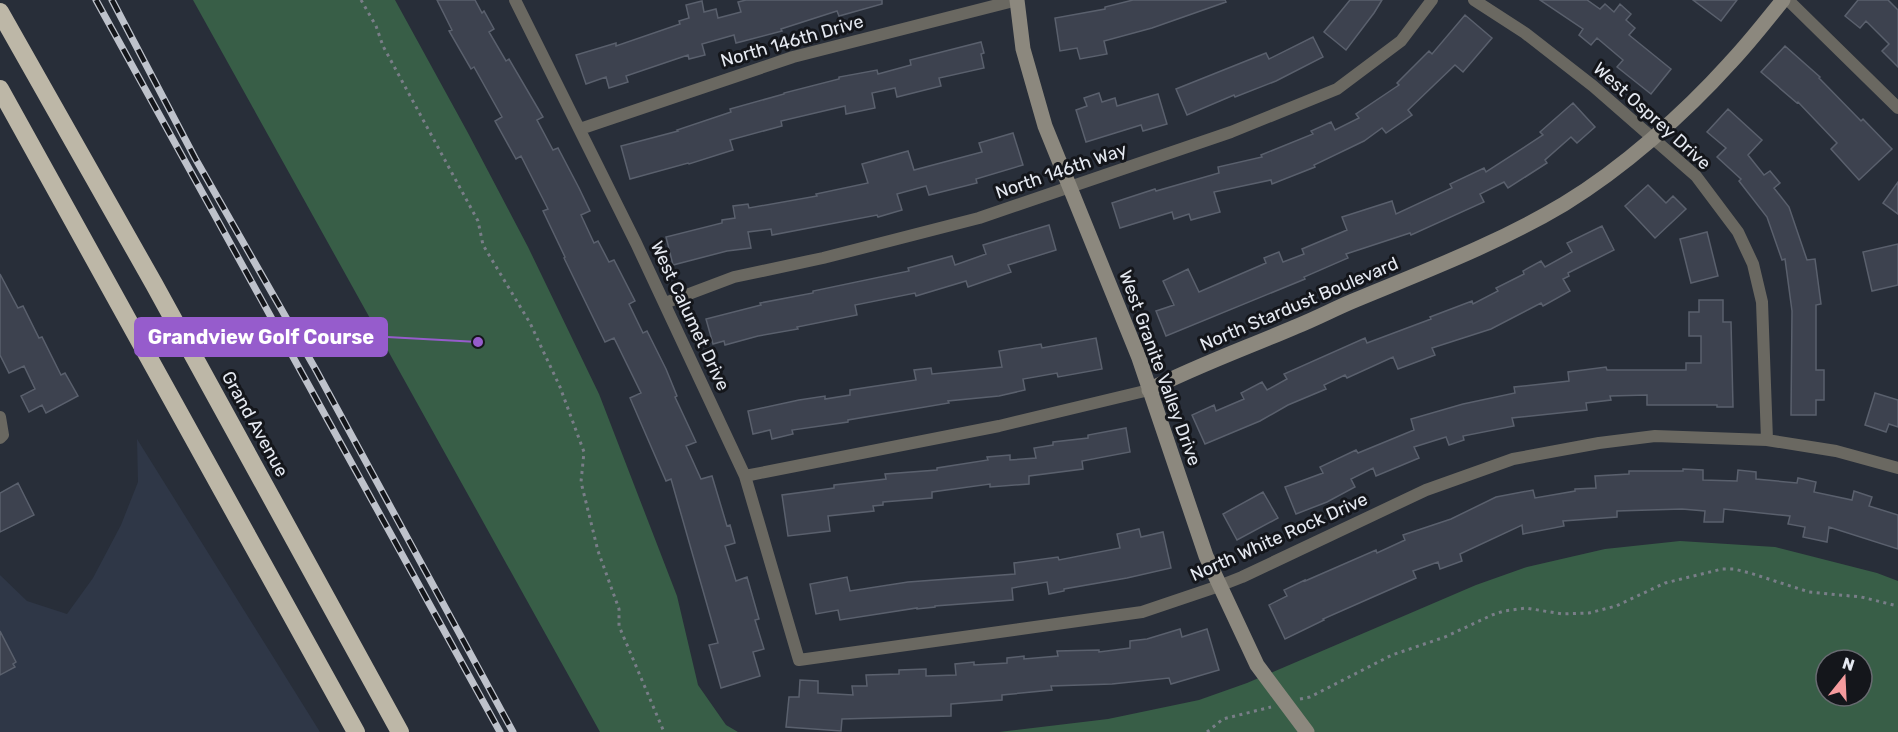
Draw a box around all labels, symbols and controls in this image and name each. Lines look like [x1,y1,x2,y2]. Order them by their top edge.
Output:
street label: North 146th Drive [718,10,866,72]
street label: West Osprey Drive [1589,57,1715,175]
street label: North 146th Way [992,138,1130,204]
street label: West Calumet Drive [646,238,734,394]
street label: North Stardust Boulevard [1197,252,1401,356]
street label: West Granite Valley Drive [1114,267,1206,469]
callout: Grandview Golf Course [135,318,387,356]
text: Grandview Golf Course [148,325,374,349]
street label: Grand Avenue [217,367,293,481]
street label: North White Rock Drive [1187,488,1371,586]
north arrow [1814,648,1874,708]
text: N [1840,653,1857,675]

